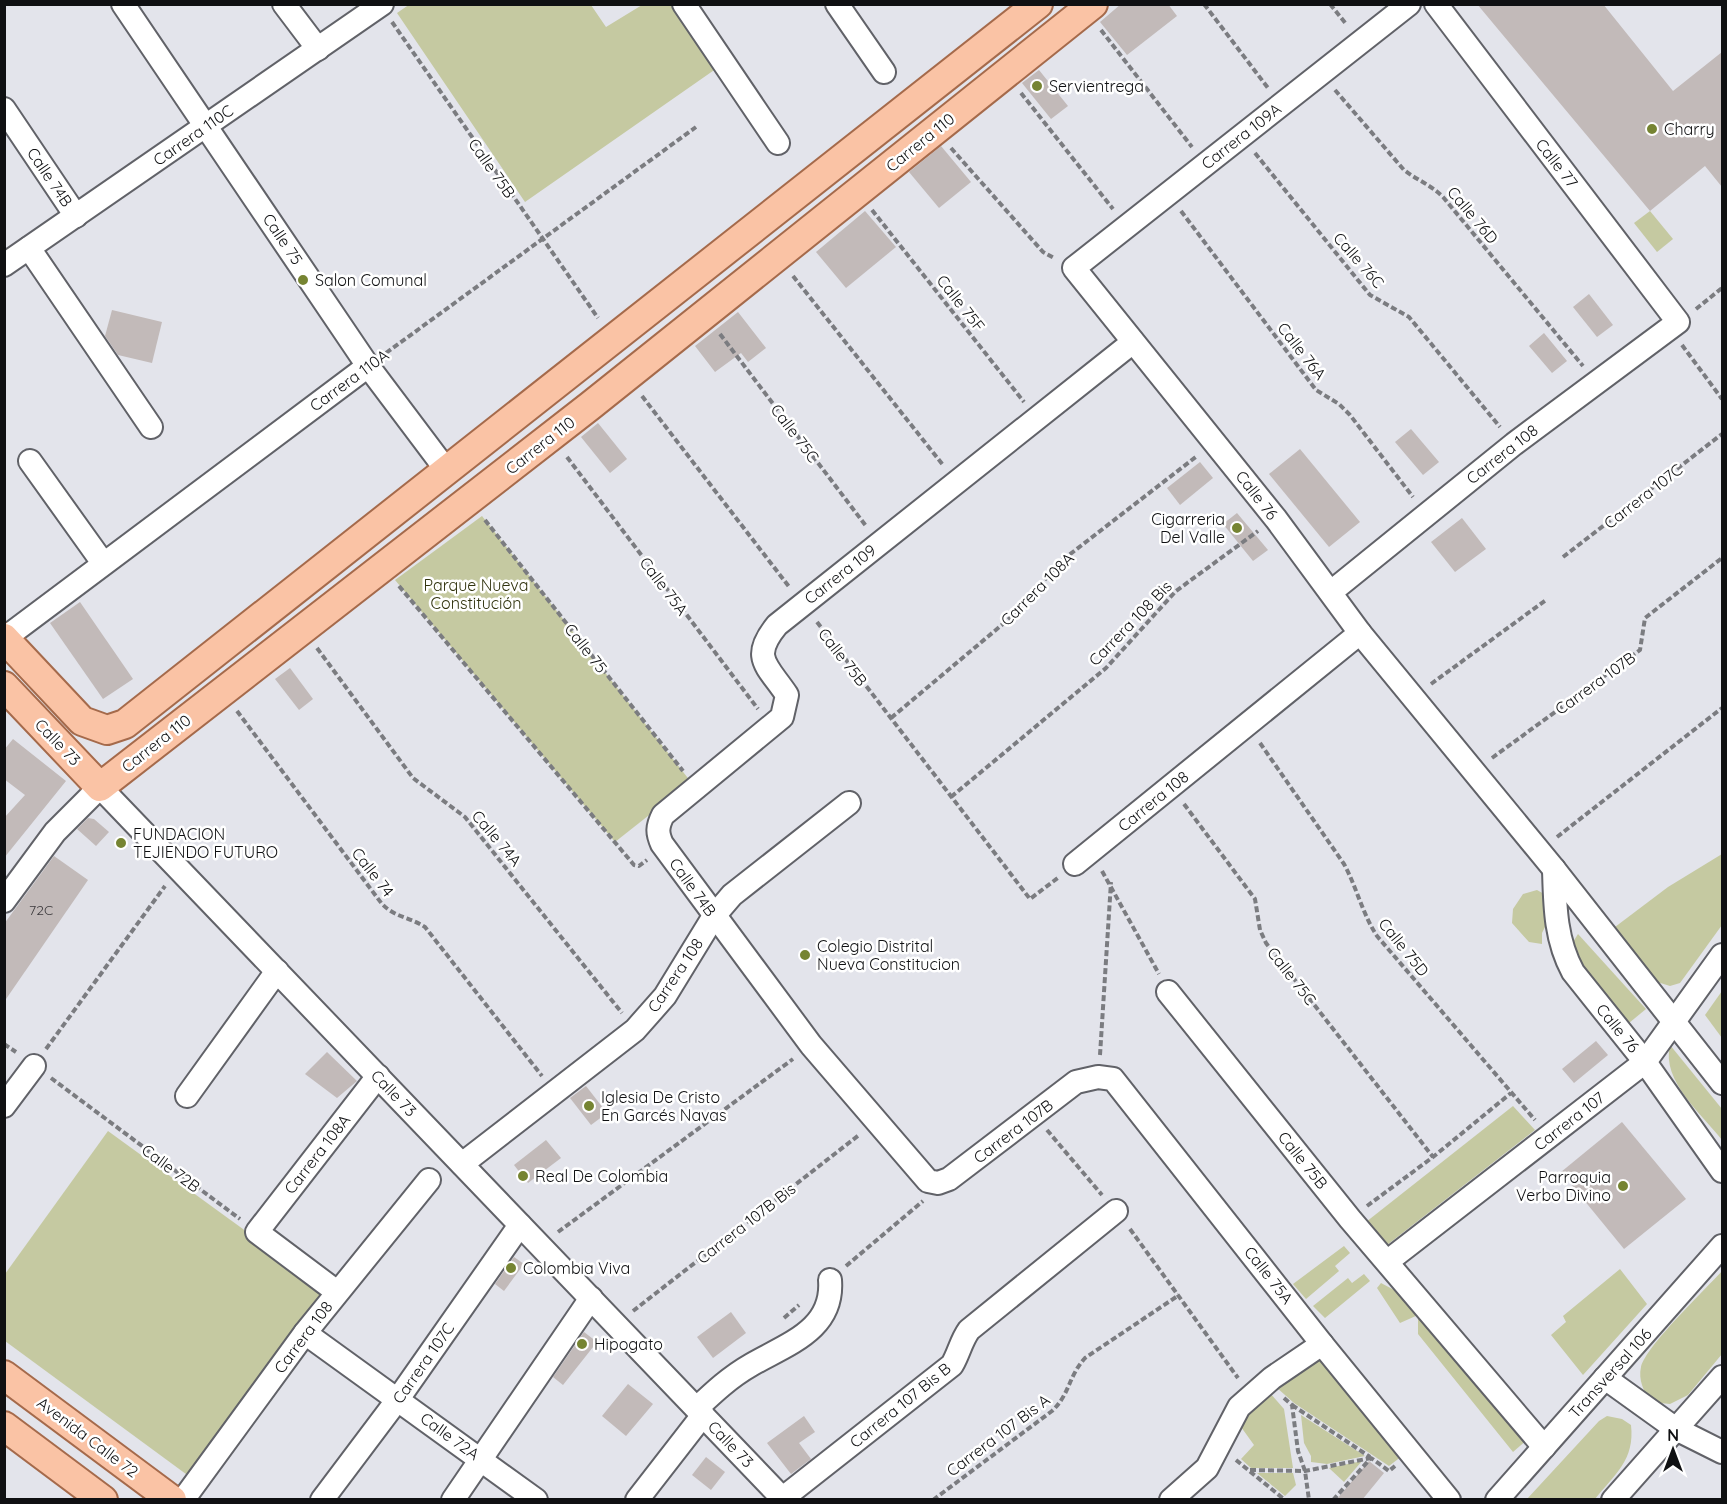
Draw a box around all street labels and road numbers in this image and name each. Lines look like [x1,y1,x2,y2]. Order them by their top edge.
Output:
street label: Carrera 109A [1197,99,1285,173]
street label: Carrera 110C [149,100,237,170]
street label: Carrera 110 [882,108,958,176]
street label: Calle 75B [464,134,520,202]
street label: Calle 77 [1532,134,1582,192]
street label: Calle 74B [23,144,77,210]
street label: Calle 76D [1443,182,1503,248]
street label: Calle 75 [259,209,307,269]
street label: Calle 76C [1329,228,1389,292]
street label: Calle 75F [933,271,989,335]
street label: Calle 76A [1273,318,1331,384]
street label: Carrera 110A [306,345,392,415]
street label: Calle 75C [767,400,823,466]
street label: Carrera 110 [501,412,579,478]
street label: Carrera 108 [1462,420,1542,488]
street label: Carrera 107C [1600,459,1686,533]
street label: Calle 76 [1232,466,1283,524]
street label: Carrera 109 [800,540,880,608]
street label: Carrera 108A [996,548,1078,630]
street label: Calle 75A [636,553,692,619]
street label: Carrera 108 Bis [1084,576,1176,670]
street label: Calle 75 [560,619,612,677]
street label: Calle 75B [814,624,872,690]
street label: Carrera 107B [1551,647,1639,719]
street label: Carrera 110 [117,710,195,776]
street label: Calle 73 [31,714,85,770]
street label: Carrera 108 [1114,766,1192,836]
street label: Calle 74A [468,806,526,870]
street label: Calle 74 [348,843,398,901]
street label: Calle 74B [665,854,721,920]
street label: Calle 75D [1374,914,1434,980]
street label: Carrera 108 [643,934,707,1016]
street label: Calle 75C [1263,943,1321,1009]
street label: Calle 76 [1592,1000,1644,1057]
street label: Calle 73 [367,1065,421,1121]
street label: Carrera 107 [1530,1087,1608,1155]
street label: Carrera 107B [969,1095,1057,1167]
street label: Carrera 108A [280,1110,354,1198]
street label: Calle 75B [1274,1127,1332,1193]
street label: Calle 72B [138,1139,204,1197]
street label: Carrera 107B Bis [693,1178,799,1268]
street label: Calle 75A [1240,1242,1298,1308]
street label: Carrera 108 [269,1297,337,1377]
street label: Carrera 107C [388,1319,458,1407]
street label: Transversal 106 [1564,1324,1656,1422]
street label: Carrera 107 Bis B [845,1358,955,1452]
street label: Carrera 107 Bis A [942,1390,1054,1480]
street label: Avenida Calle 72 [33,1392,143,1482]
street label: Calle 72A [417,1408,483,1464]
street label: Calle 73 [704,1416,758,1472]

